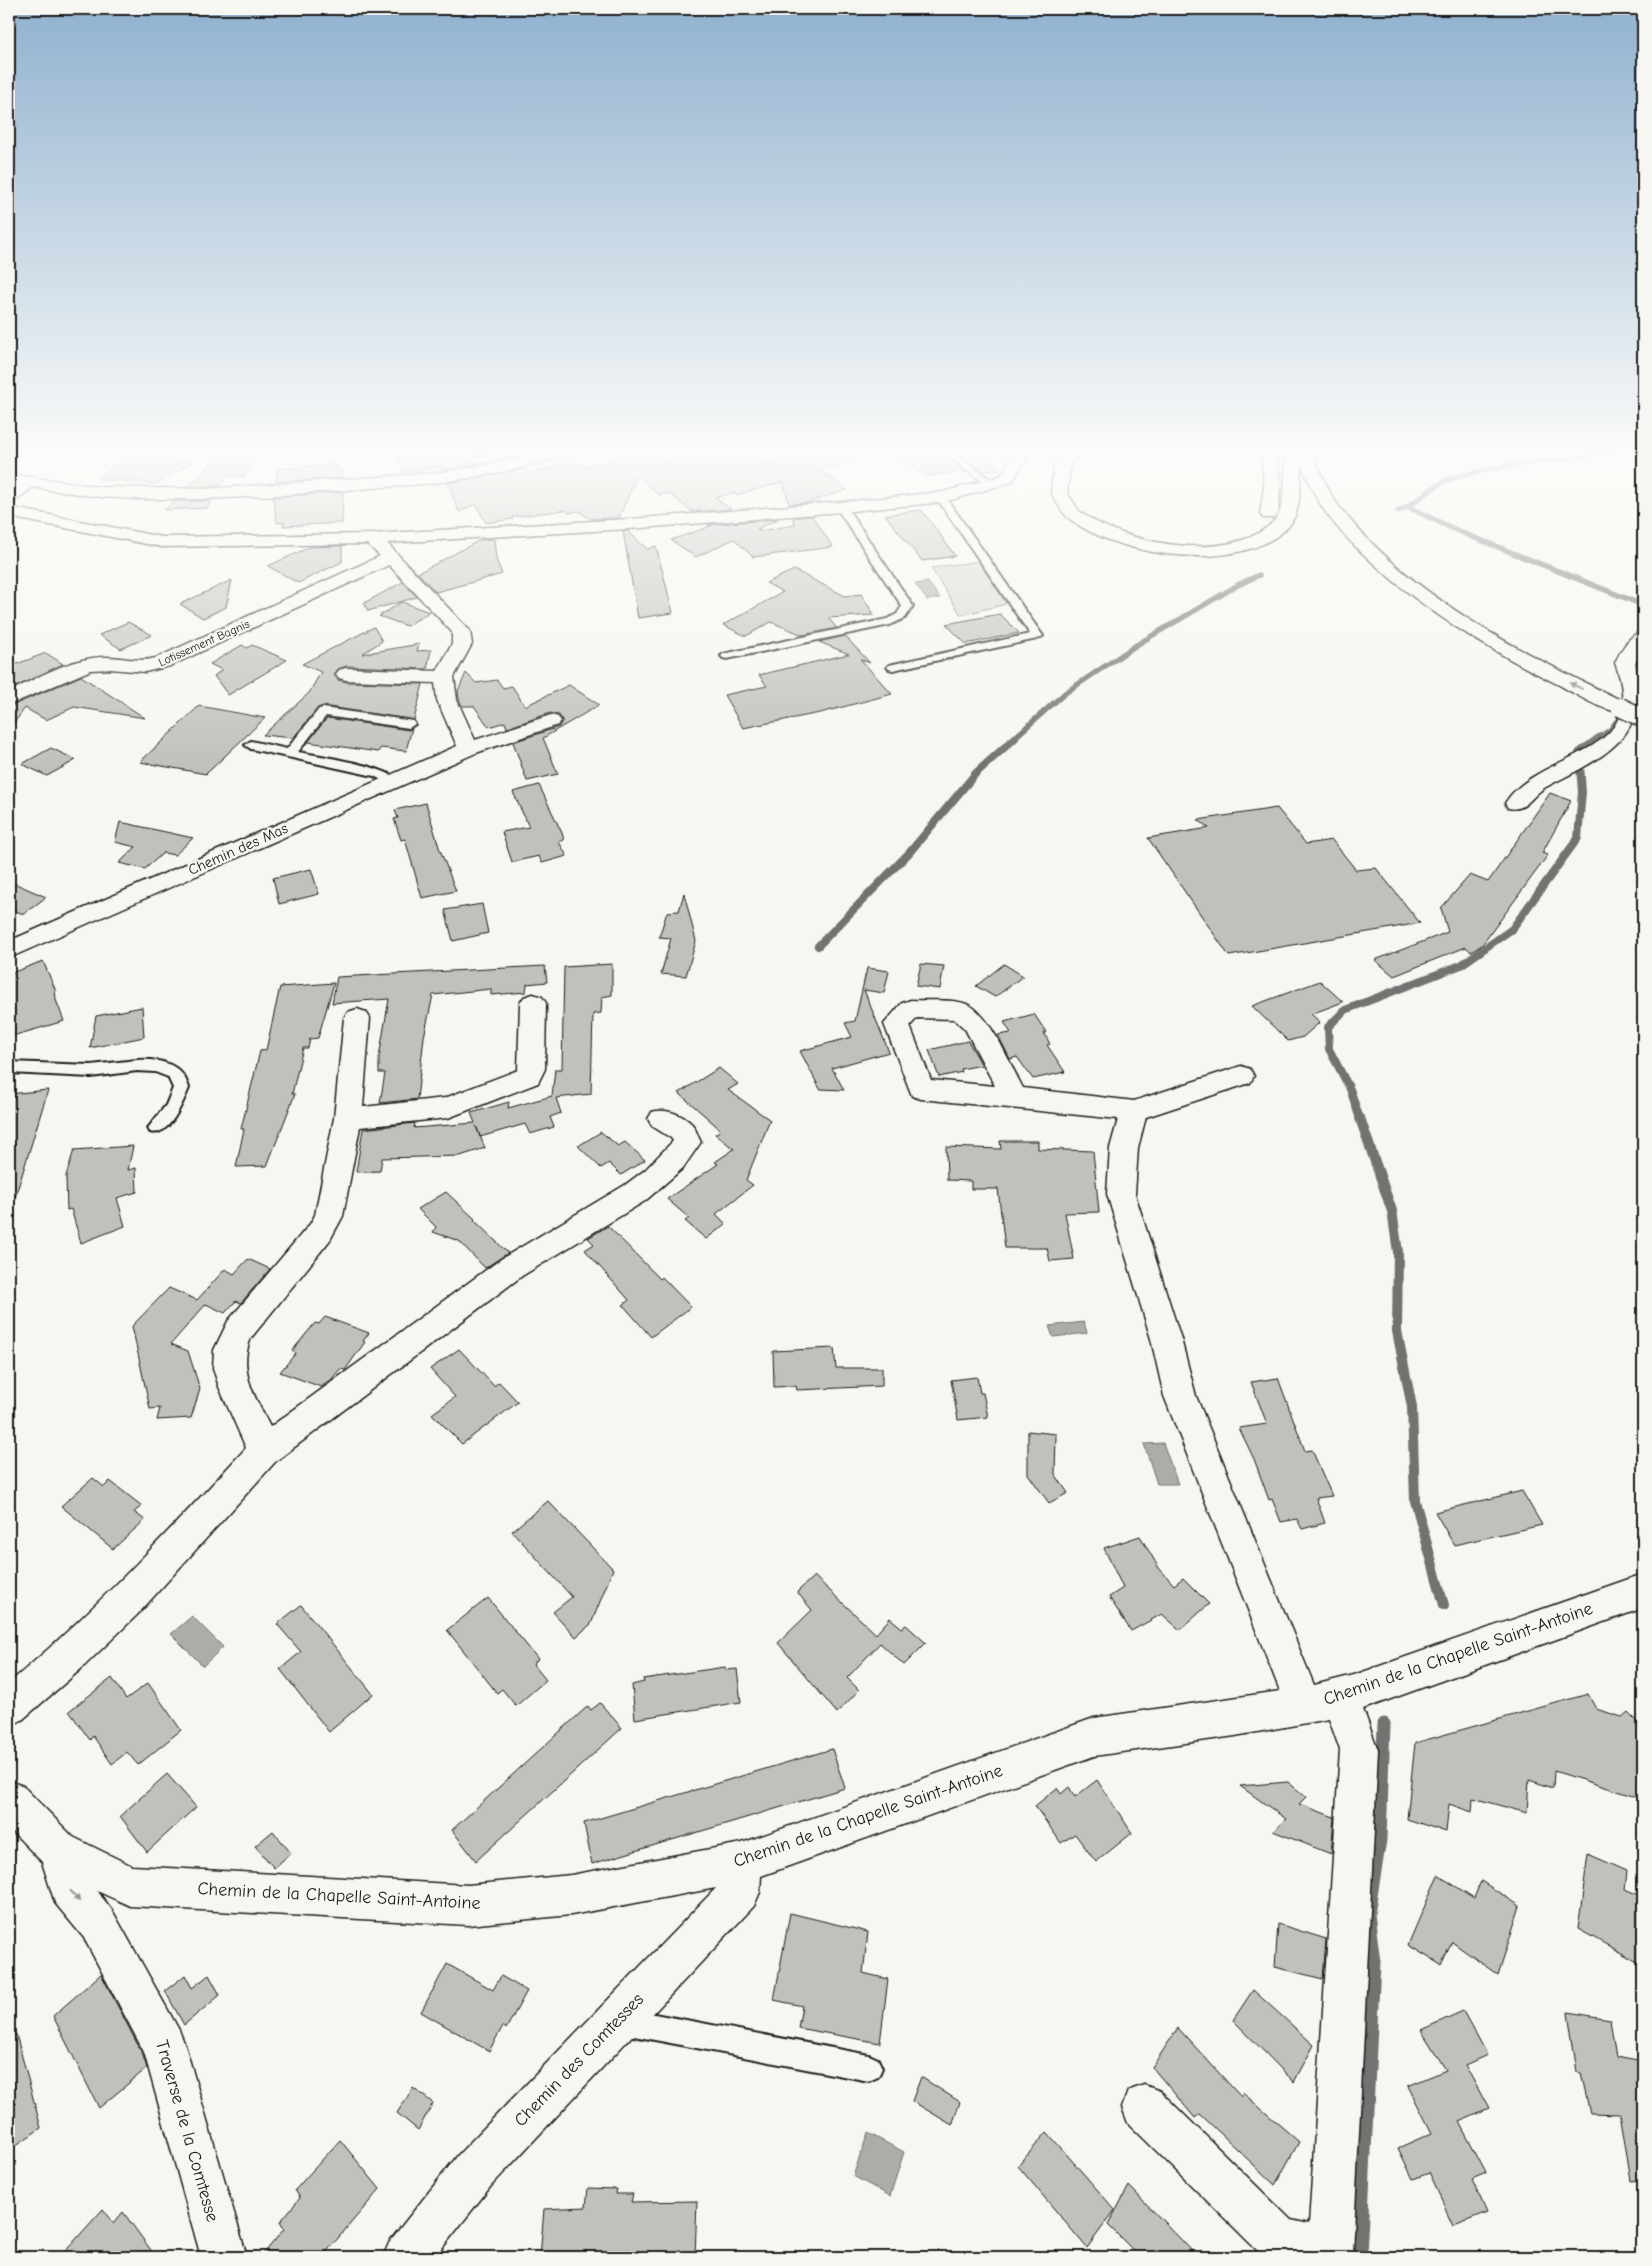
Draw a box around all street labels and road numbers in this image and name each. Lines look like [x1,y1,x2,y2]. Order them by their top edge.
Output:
street label: Lotissement Bagnis [156,617,252,669]
street label: Chemin des Mas [185,819,291,879]
street label: Chemin de la Chapelle Saint-Antoine [1321,1598,1595,1710]
street label: Chemin de la Chapelle Saint-Antoine [731,1760,1005,1872]
street label: Chemin de la Chapelle Saint-Antoine [197,1878,481,1914]
street label: Chemin des Comtesses [510,1989,648,2131]
street label: Traverse de la Comtesse [151,2038,223,2224]

